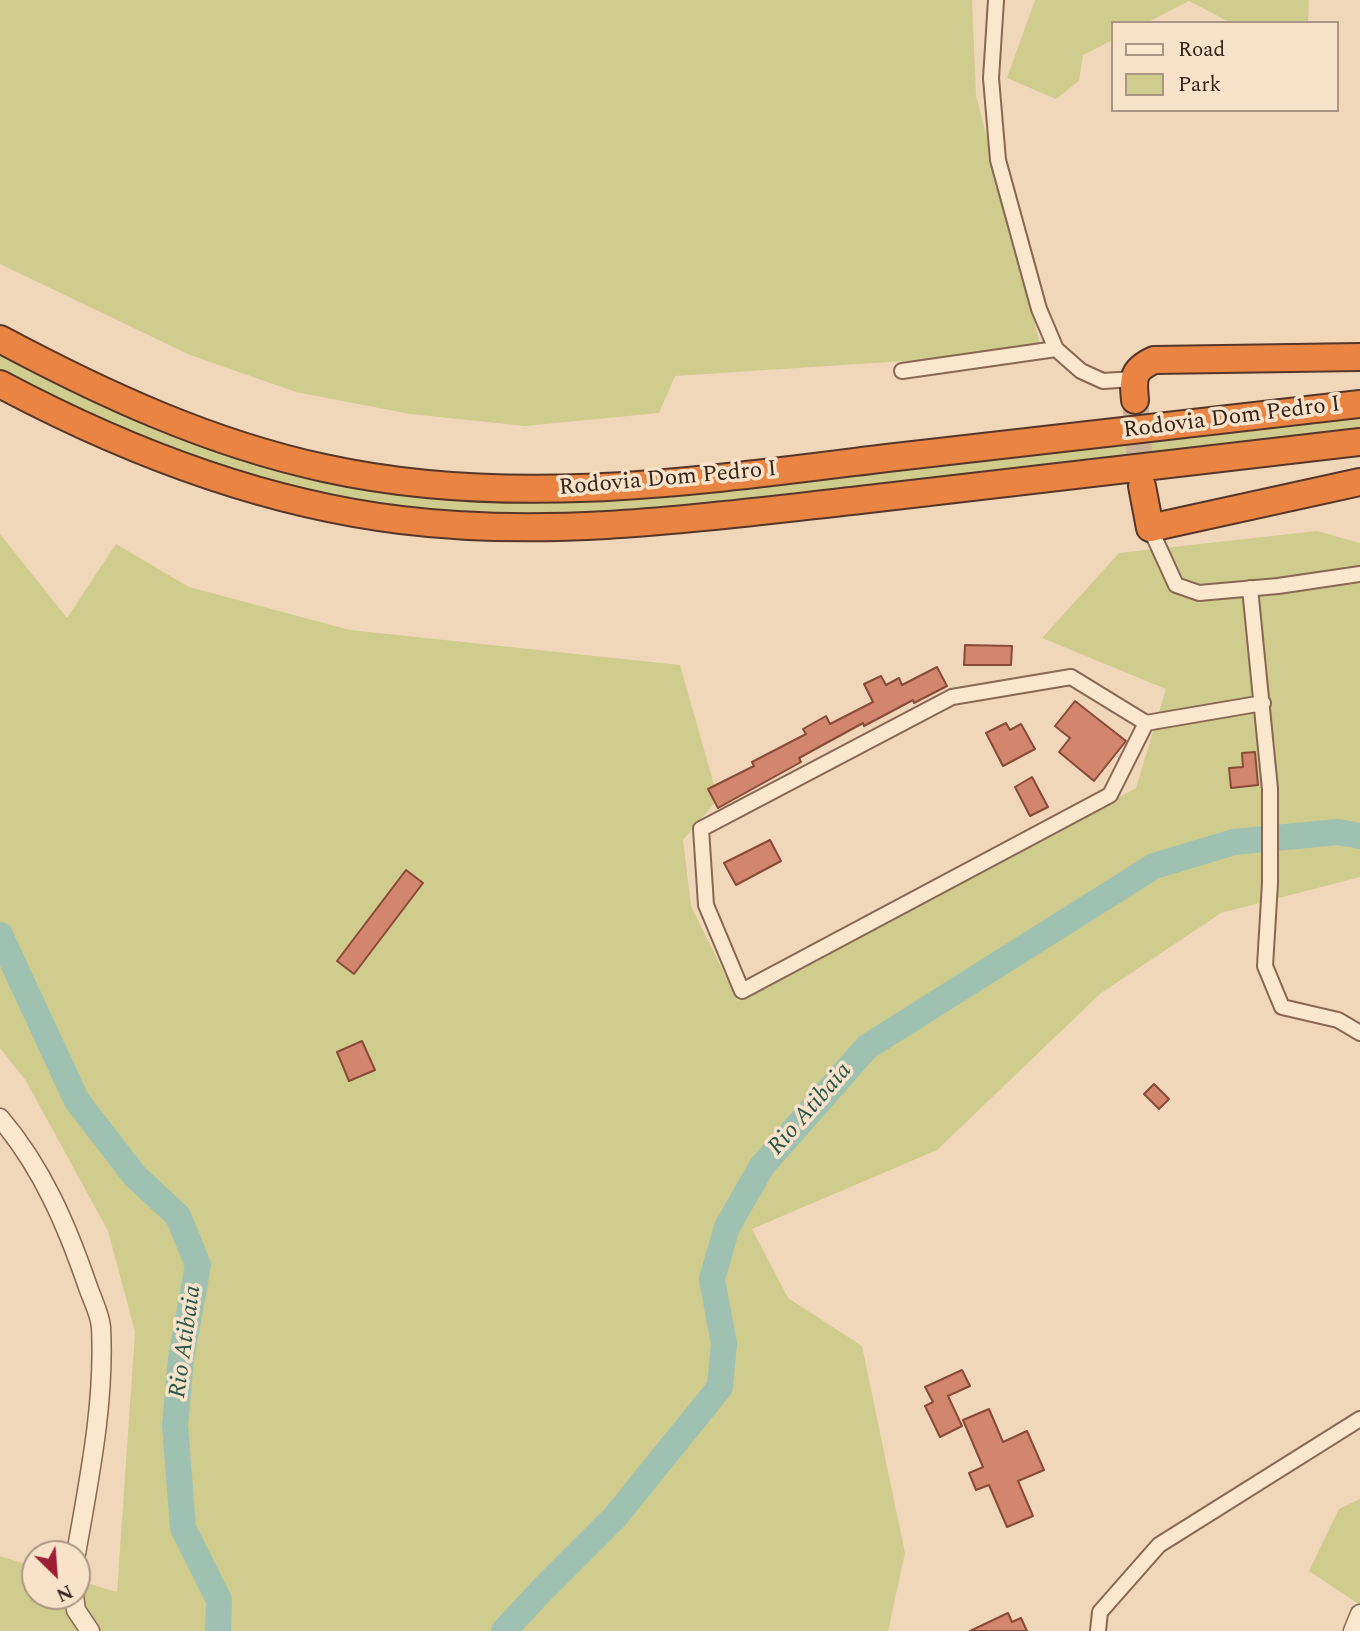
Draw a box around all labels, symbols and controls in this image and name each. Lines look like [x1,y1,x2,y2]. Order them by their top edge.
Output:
legend [1112,21,1339,112]
text: Road [1178,34,1225,66]
text: Park [1178,69,1221,101]
street label: Rodovia Dom Pedro I [1122,392,1342,446]
street label: Rodovia Dom Pedro I [558,457,778,503]
water label: Rio Atibaia [763,1058,859,1162]
water label: Rio Atibaia [165,1284,209,1400]
north arrow [21,1540,91,1610]
text: N [51,1576,77,1609]

